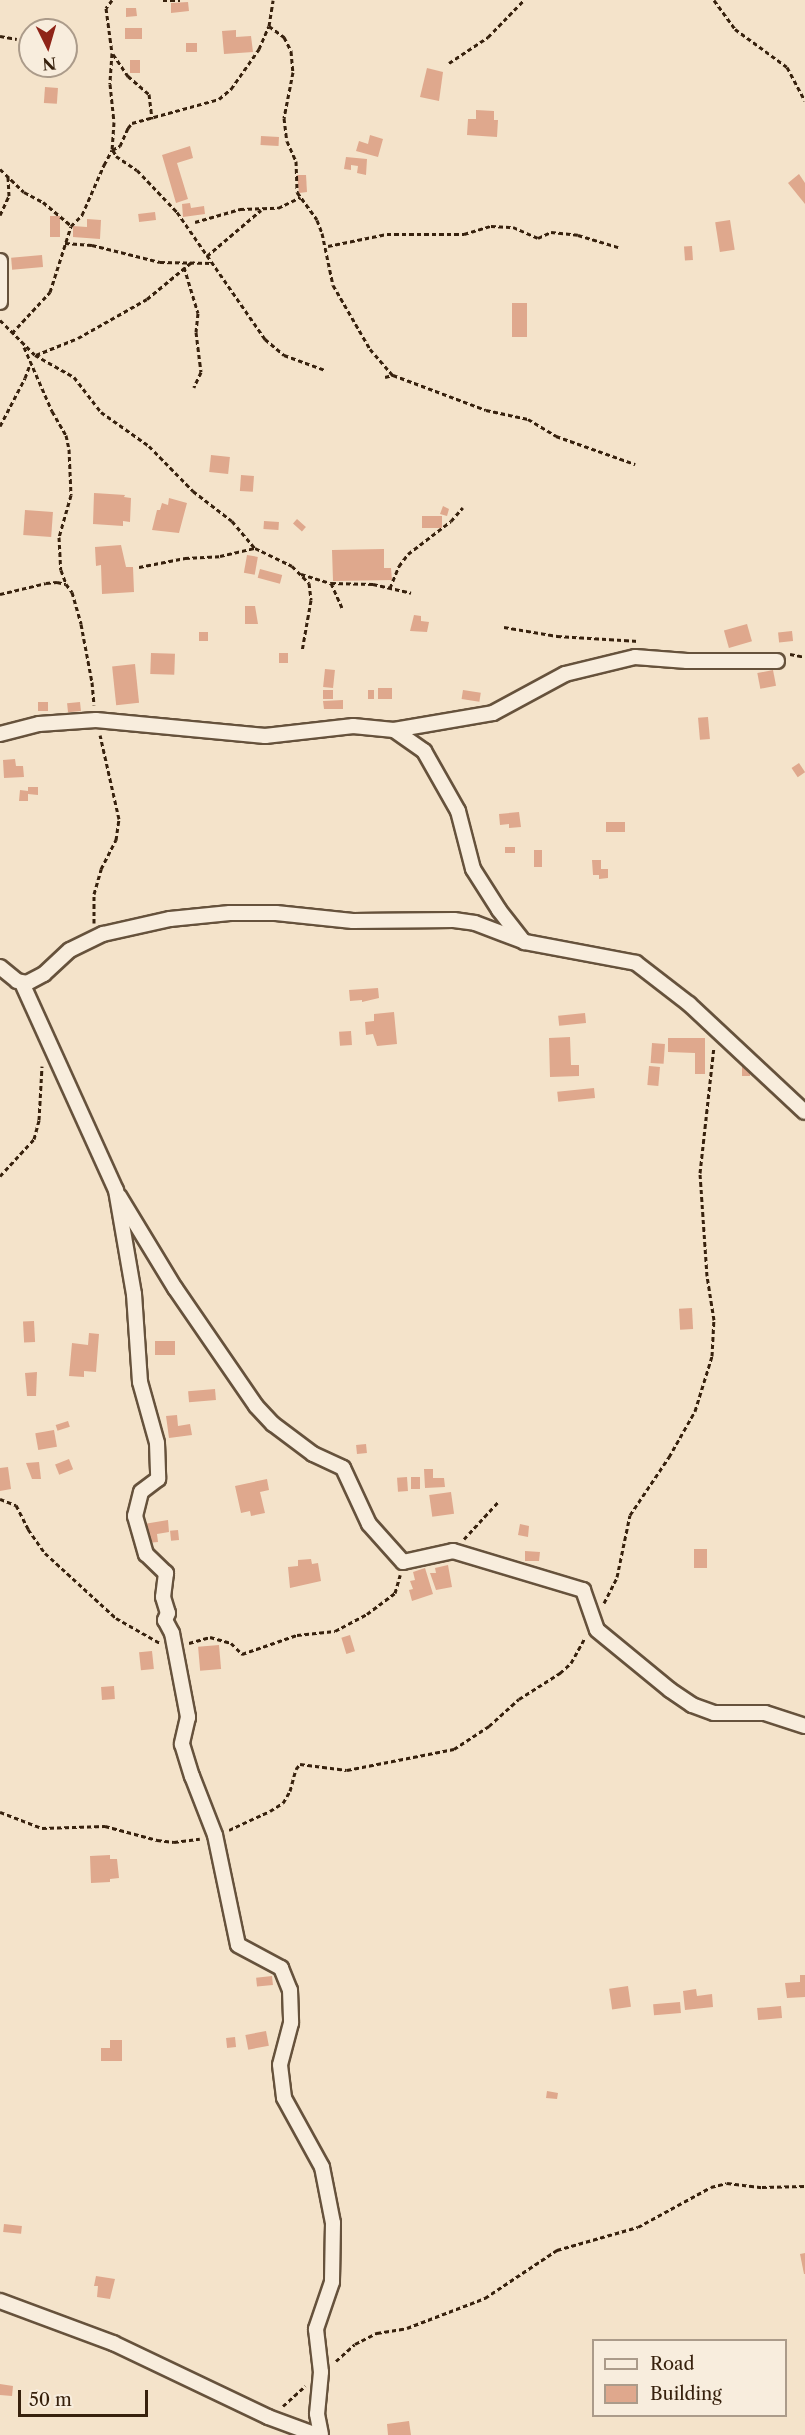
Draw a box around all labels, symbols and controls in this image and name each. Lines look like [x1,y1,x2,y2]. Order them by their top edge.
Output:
north arrow [18,18,78,78]
text: N [42,53,57,75]
legend [592,2339,787,2417]
text: Road [650,2353,695,2375]
scale bar [21,2378,152,2416]
text: Building [650,2383,722,2405]
text: 50 m [29,2389,72,2411]

